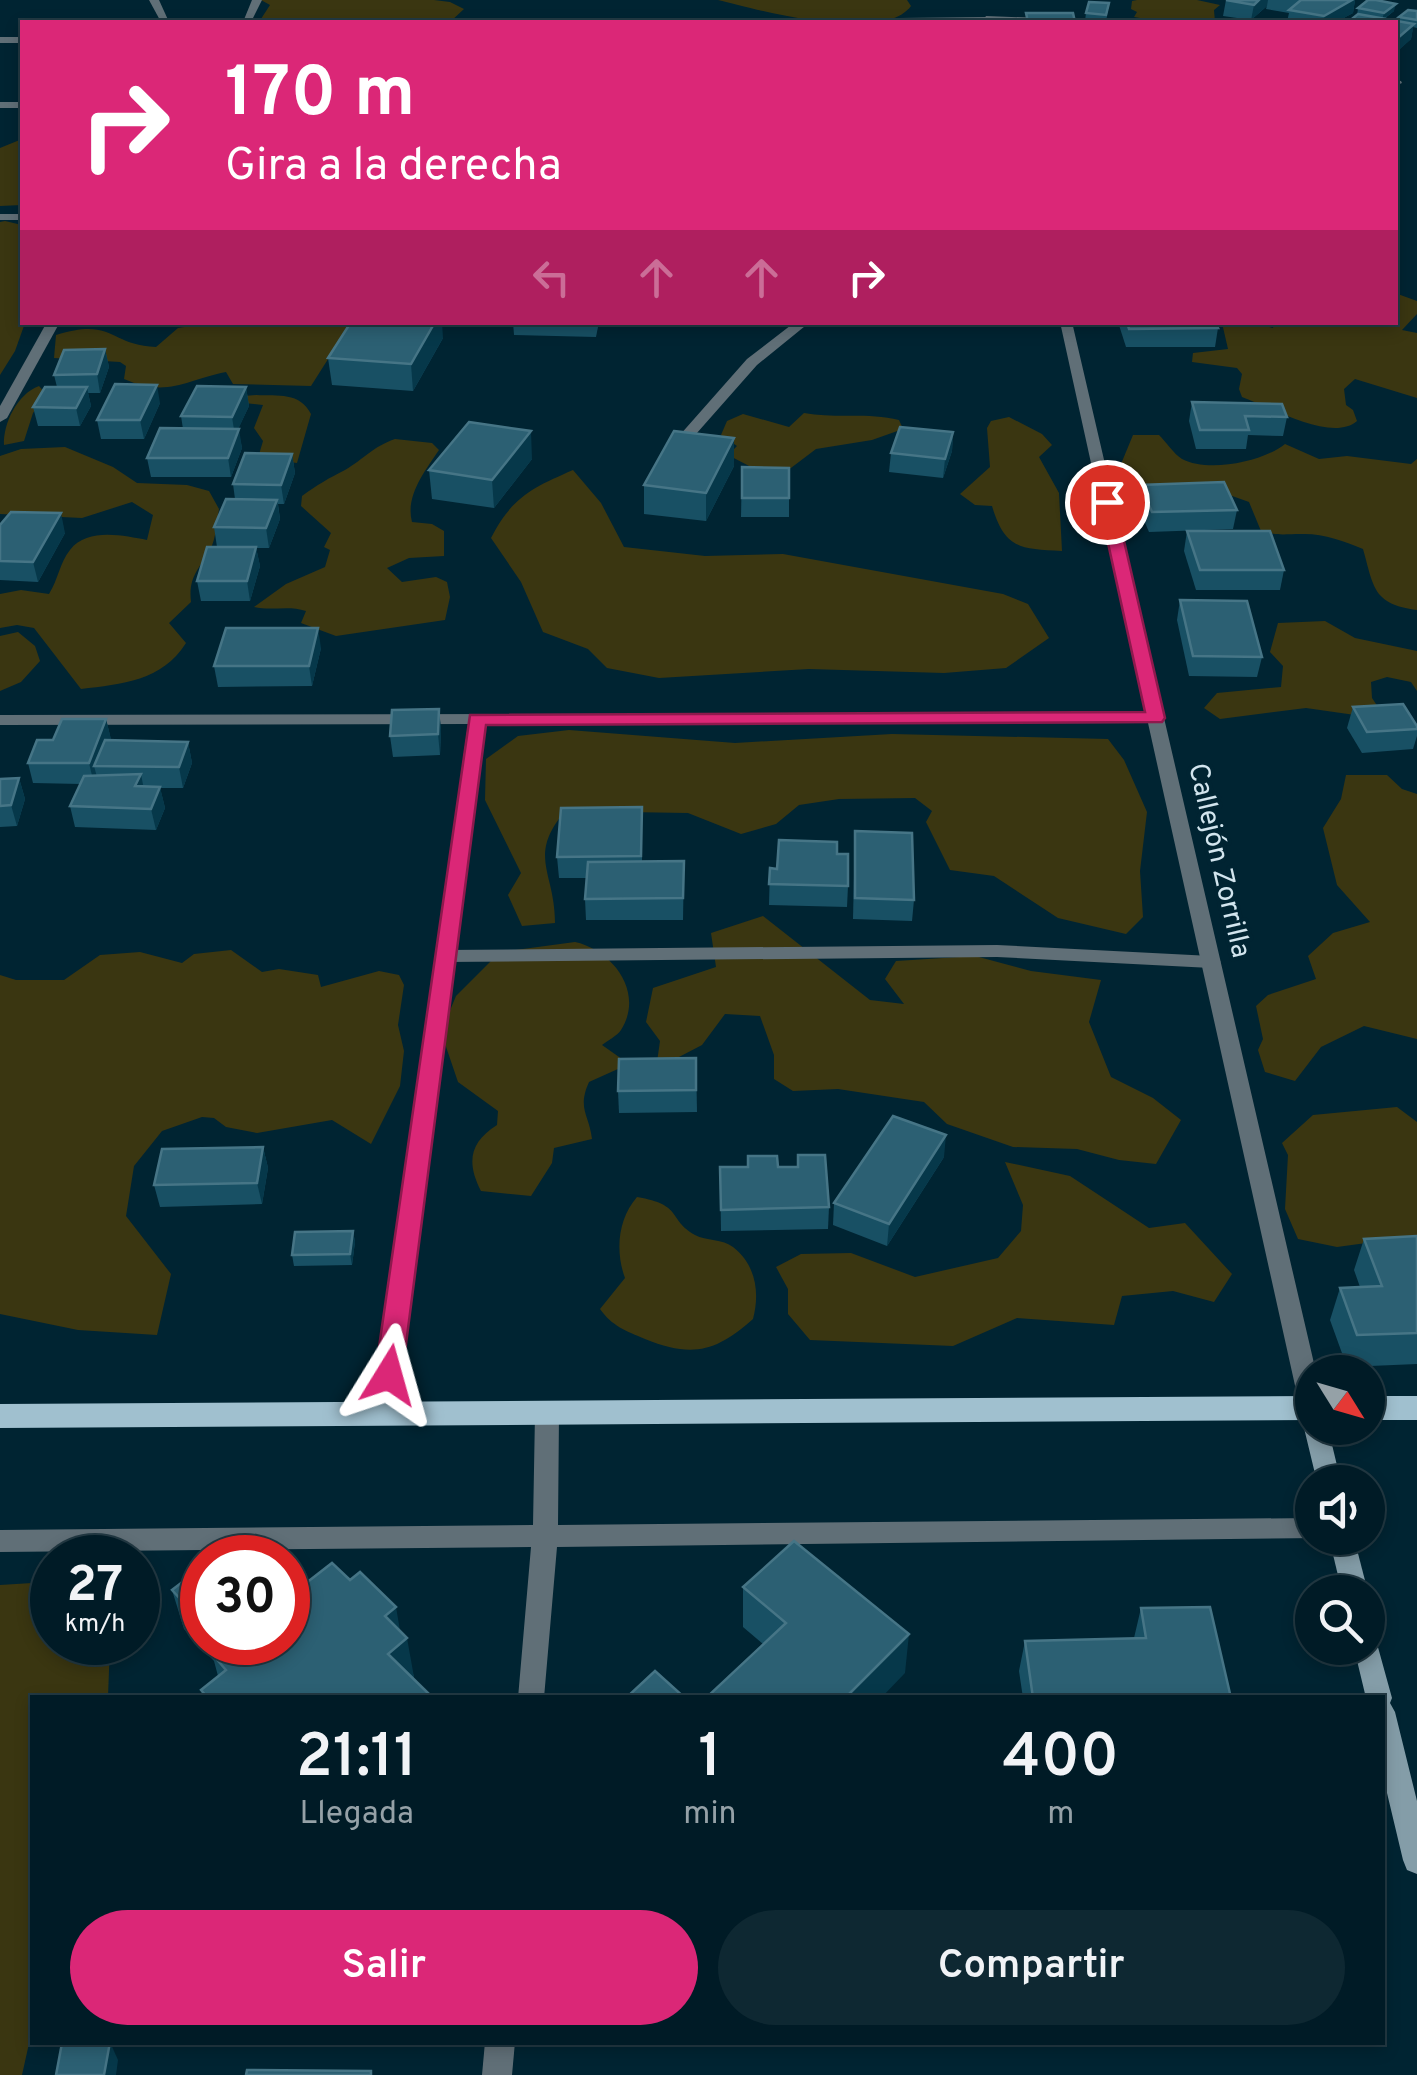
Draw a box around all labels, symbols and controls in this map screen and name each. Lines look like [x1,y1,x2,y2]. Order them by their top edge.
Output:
text: 170 m [225,52,415,141]
icon: right [60,60,190,190]
text: Gira a la derecha [225,139,562,196]
icon: left [524,250,579,305]
icon: ahead [629,250,684,305]
icon: ahead [734,250,789,305]
icon: right [839,250,894,305]
pin [1065,460,1150,545]
icon: arrive [1080,475,1135,530]
street label: Callejón Zorrilla [1178,760,1258,962]
position arrow [337,1323,441,1427]
north arrow [1295,1355,1385,1445]
map controls [1295,1355,1385,1665]
button: sound [1295,1465,1385,1555]
speed limit sign: 30 [180,1535,310,1665]
text: 27 [67,1556,123,1619]
button: search [1295,1575,1385,1665]
text: km/h [65,1609,125,1641]
text: 21:11 [296,1722,417,1798]
text: 1 [698,1722,722,1798]
text: 400 [1003,1722,1119,1798]
text: Llegada [299,1795,414,1835]
text: min [683,1795,737,1835]
text: m [1047,1795,1074,1835]
button: Salir [70,1910,698,2025]
button: Compartir [718,1910,1345,2025]

